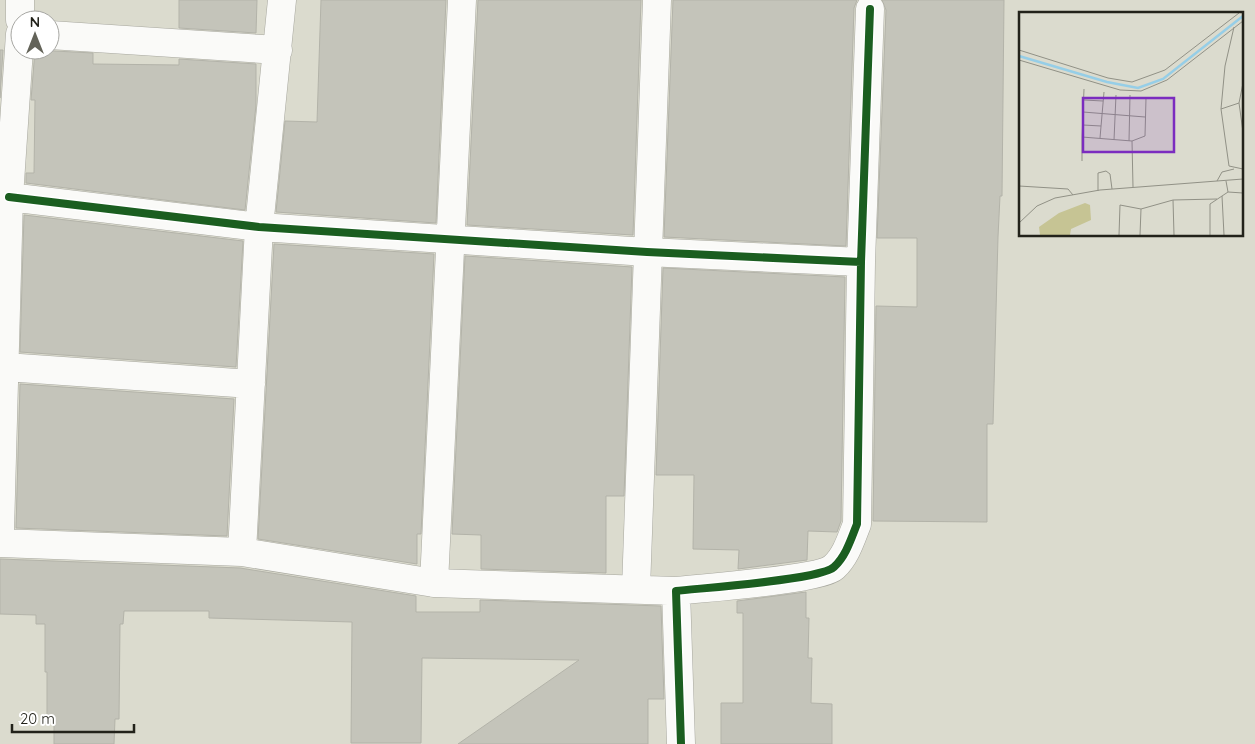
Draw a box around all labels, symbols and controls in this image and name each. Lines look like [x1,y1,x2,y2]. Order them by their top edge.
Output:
north arrow [10,10,60,60]
inset map [1019,12,1242,236]
text: N [30,13,40,31]
scale bar [12,702,135,734]
text: 20 m [20,709,55,728]

